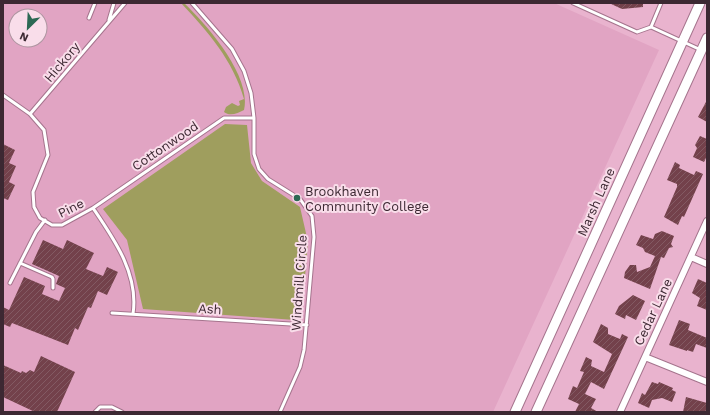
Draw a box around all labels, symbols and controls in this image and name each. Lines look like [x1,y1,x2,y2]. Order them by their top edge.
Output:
north arrow [8,8,48,48]
text: N [18,29,31,44]
street label: Hickory [41,39,83,85]
street label: Cottonwood [129,118,201,174]
street label: Marsh Lane [574,165,618,239]
place label: Brookhaven Community College [305,184,429,214]
marker: Brookhaven Community College [292,193,302,203]
street label: Pine [56,195,86,221]
street label: Windmill Circle [288,235,310,331]
street label: Cedar Lane [631,276,675,348]
street label: Ash [198,301,222,317]

